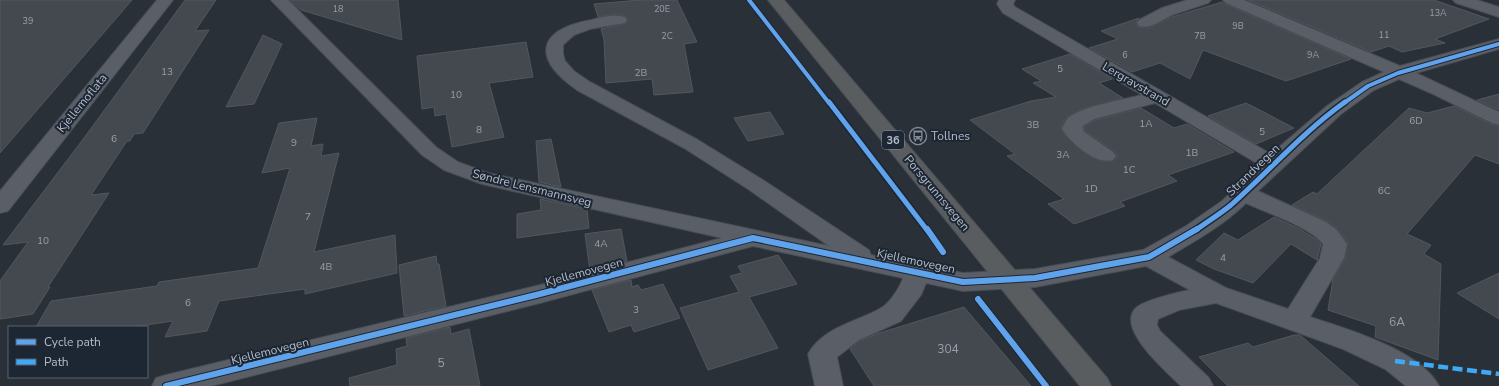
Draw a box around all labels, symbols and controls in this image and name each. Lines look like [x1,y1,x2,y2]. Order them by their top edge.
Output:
house number: 18 [333,3,343,15]
house number: 20E [654,3,670,15]
house number: 13A [1429,7,1447,19]
house number: 39 [23,15,33,27]
house number: 9B [1232,20,1244,32]
house number: 11 [1379,29,1389,41]
house number: 2C [661,30,673,42]
house number: 7B [1194,30,1206,42]
house number: 6 [1122,49,1128,61]
house number: 9A [1307,49,1319,61]
street label: Lergravstrand [1100,58,1172,110]
house number: 5 [1057,62,1063,76]
house number: 13 [161,65,173,79]
house number: 2B [635,66,648,80]
street label: Kjellemoflata [53,70,111,136]
house number: 10 [450,88,462,102]
house number: 6D [1409,114,1423,128]
house number: 1A [1139,117,1153,131]
house number: 3B [1027,118,1040,132]
house number: 8 [476,123,482,137]
house number: 5 [1259,125,1265,139]
bus stop icon: Tollnes [908,126,928,146]
place label: Tollnes [931,128,970,144]
road number: 36 [882,131,904,149]
house number: 6 [111,132,117,146]
house number: 9 [291,136,297,150]
street label: Strandvegen [1223,140,1283,200]
house number: 1B [1186,146,1199,160]
house number: 3A [1056,148,1070,162]
street label: Porsgrunnsvegen [901,152,973,234]
house number: 1C [1123,163,1136,177]
street label: Søndre Lensmannsveg [471,165,593,211]
house number: 1D [1084,182,1098,196]
house number: 6C [1378,184,1391,198]
house number: 7 [305,210,311,224]
house number: 10 [37,234,49,248]
house number: 4A [594,237,608,251]
street label: Kjellemovegen [875,245,957,277]
house number: 4 [1220,251,1226,265]
street label: Kjellemovegen [543,254,625,290]
house number: 4B [320,260,333,274]
house number: 6 [185,296,191,310]
house number: 3 [633,303,639,317]
house number: 6A [1389,314,1405,330]
legend [8,326,148,378]
text: Cycle path [44,334,101,350]
street label: Kjellemovegen [229,334,311,368]
house number: 304 [937,341,959,357]
text: Path [44,354,69,370]
house number: 5 [437,355,445,371]

